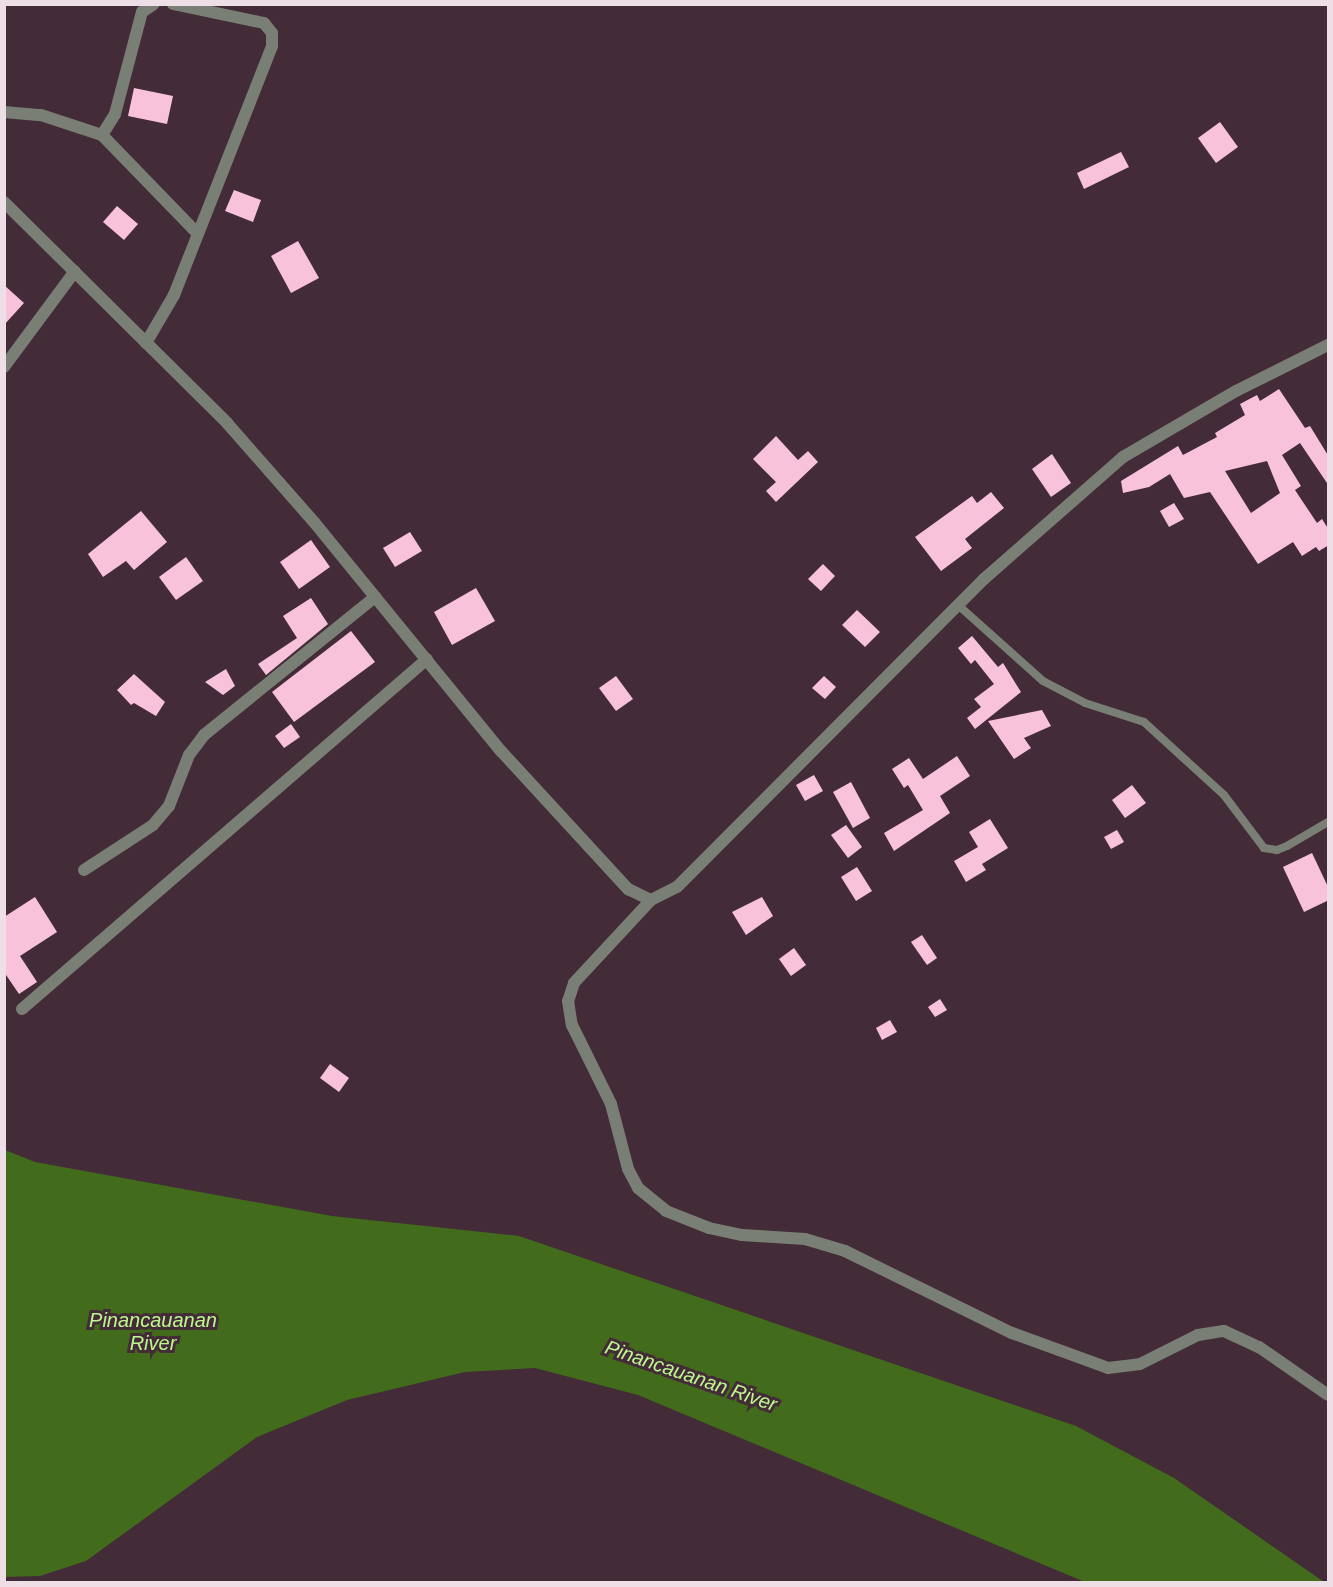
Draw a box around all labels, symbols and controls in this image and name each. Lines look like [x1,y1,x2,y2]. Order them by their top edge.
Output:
water label: Pinancauanan River [89,1308,217,1355]
water label: Pinancauanan River [602,1335,780,1417]

